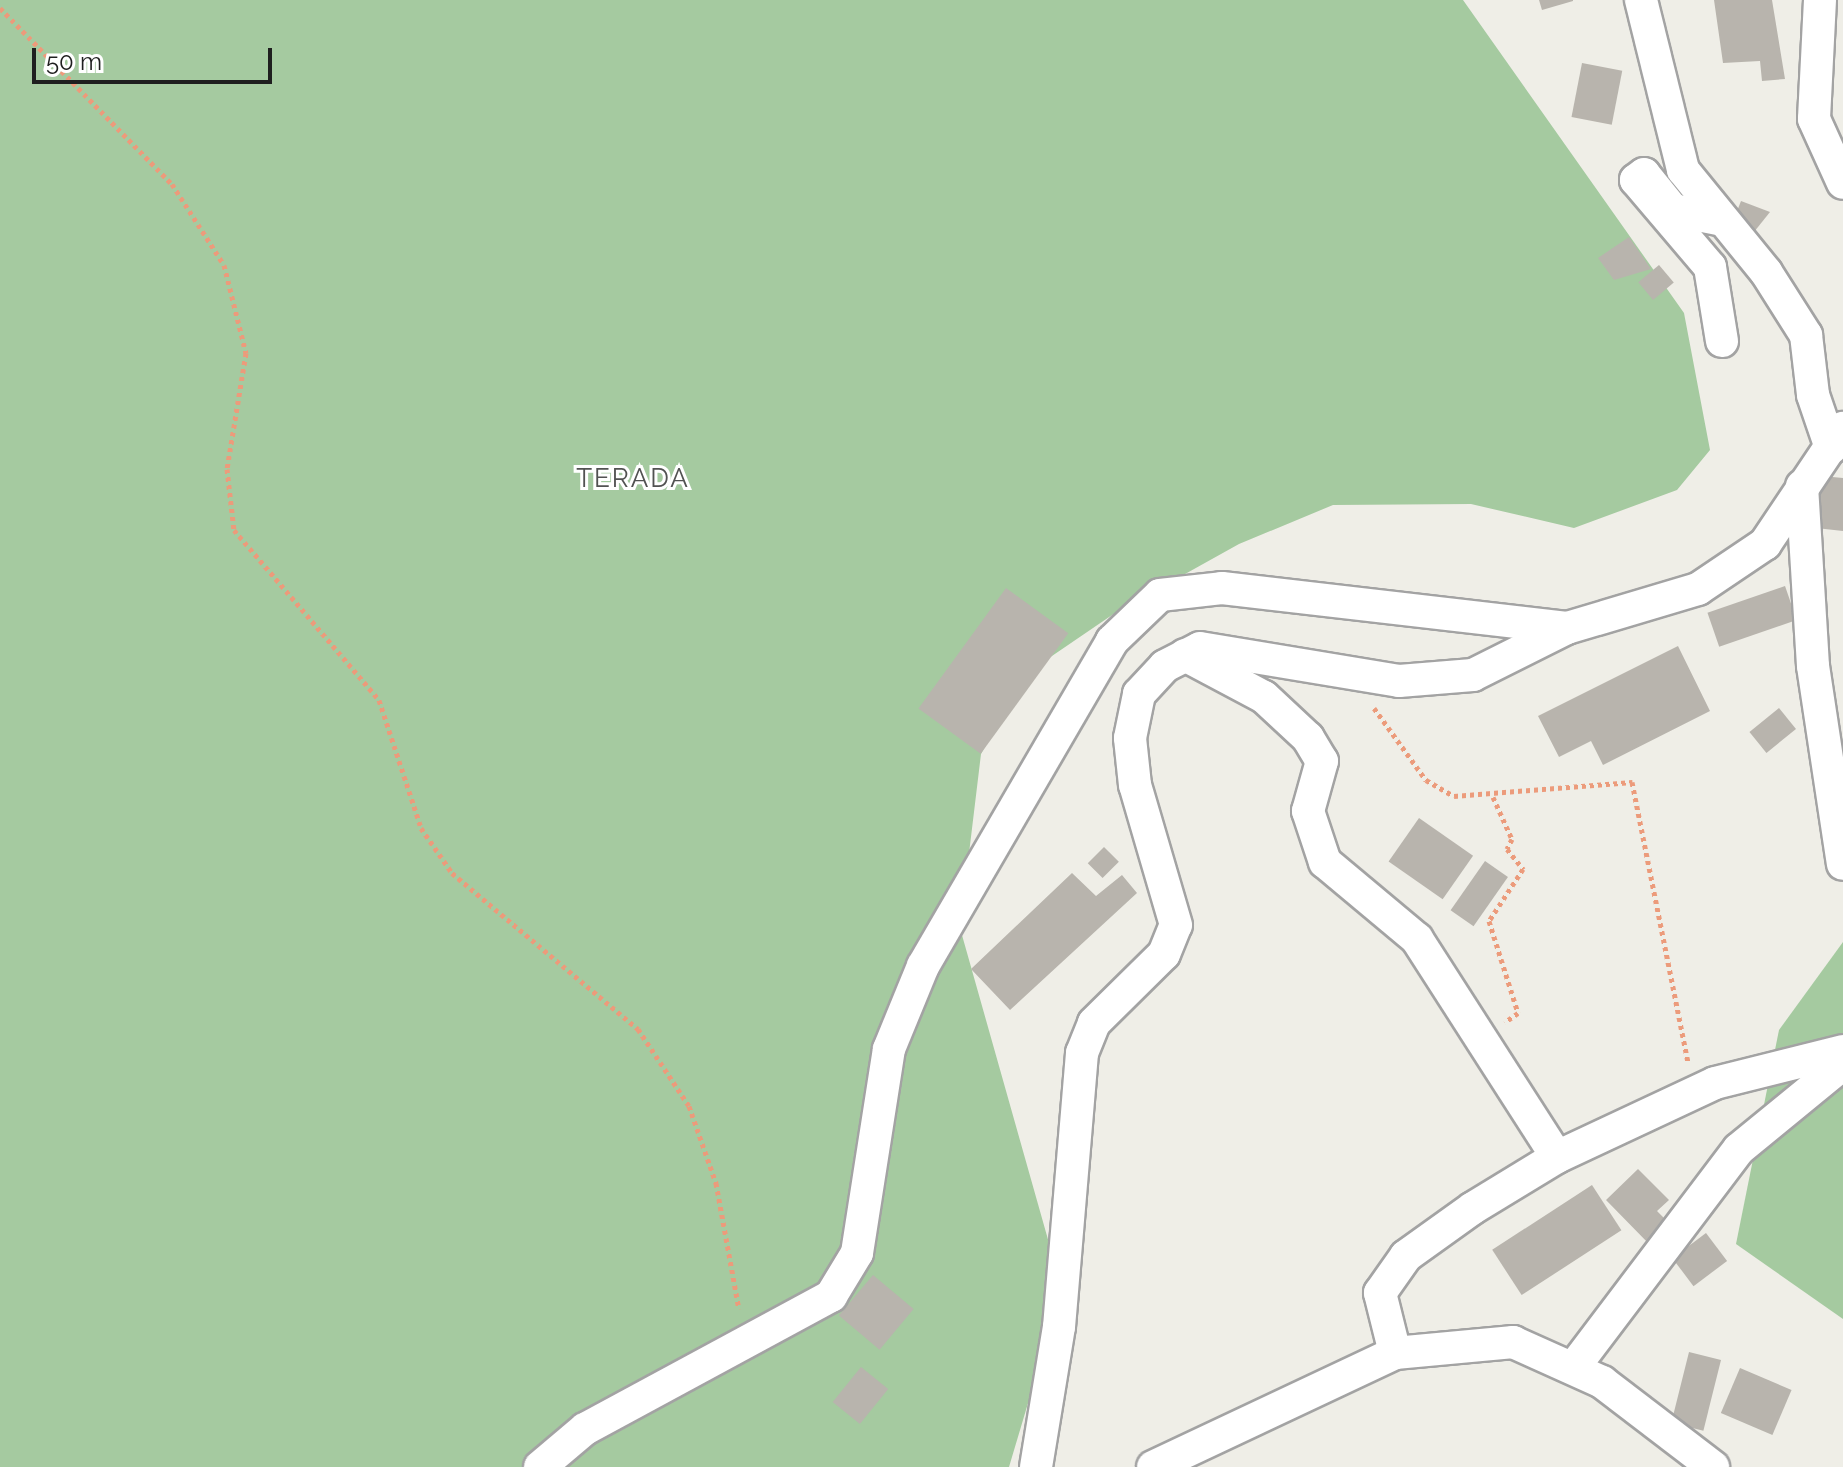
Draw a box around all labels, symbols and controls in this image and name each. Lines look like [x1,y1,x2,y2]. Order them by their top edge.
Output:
scale bar [36,32,276,82]
text: 50 m [46,47,102,76]
district label: TERADA [576,463,690,495]

